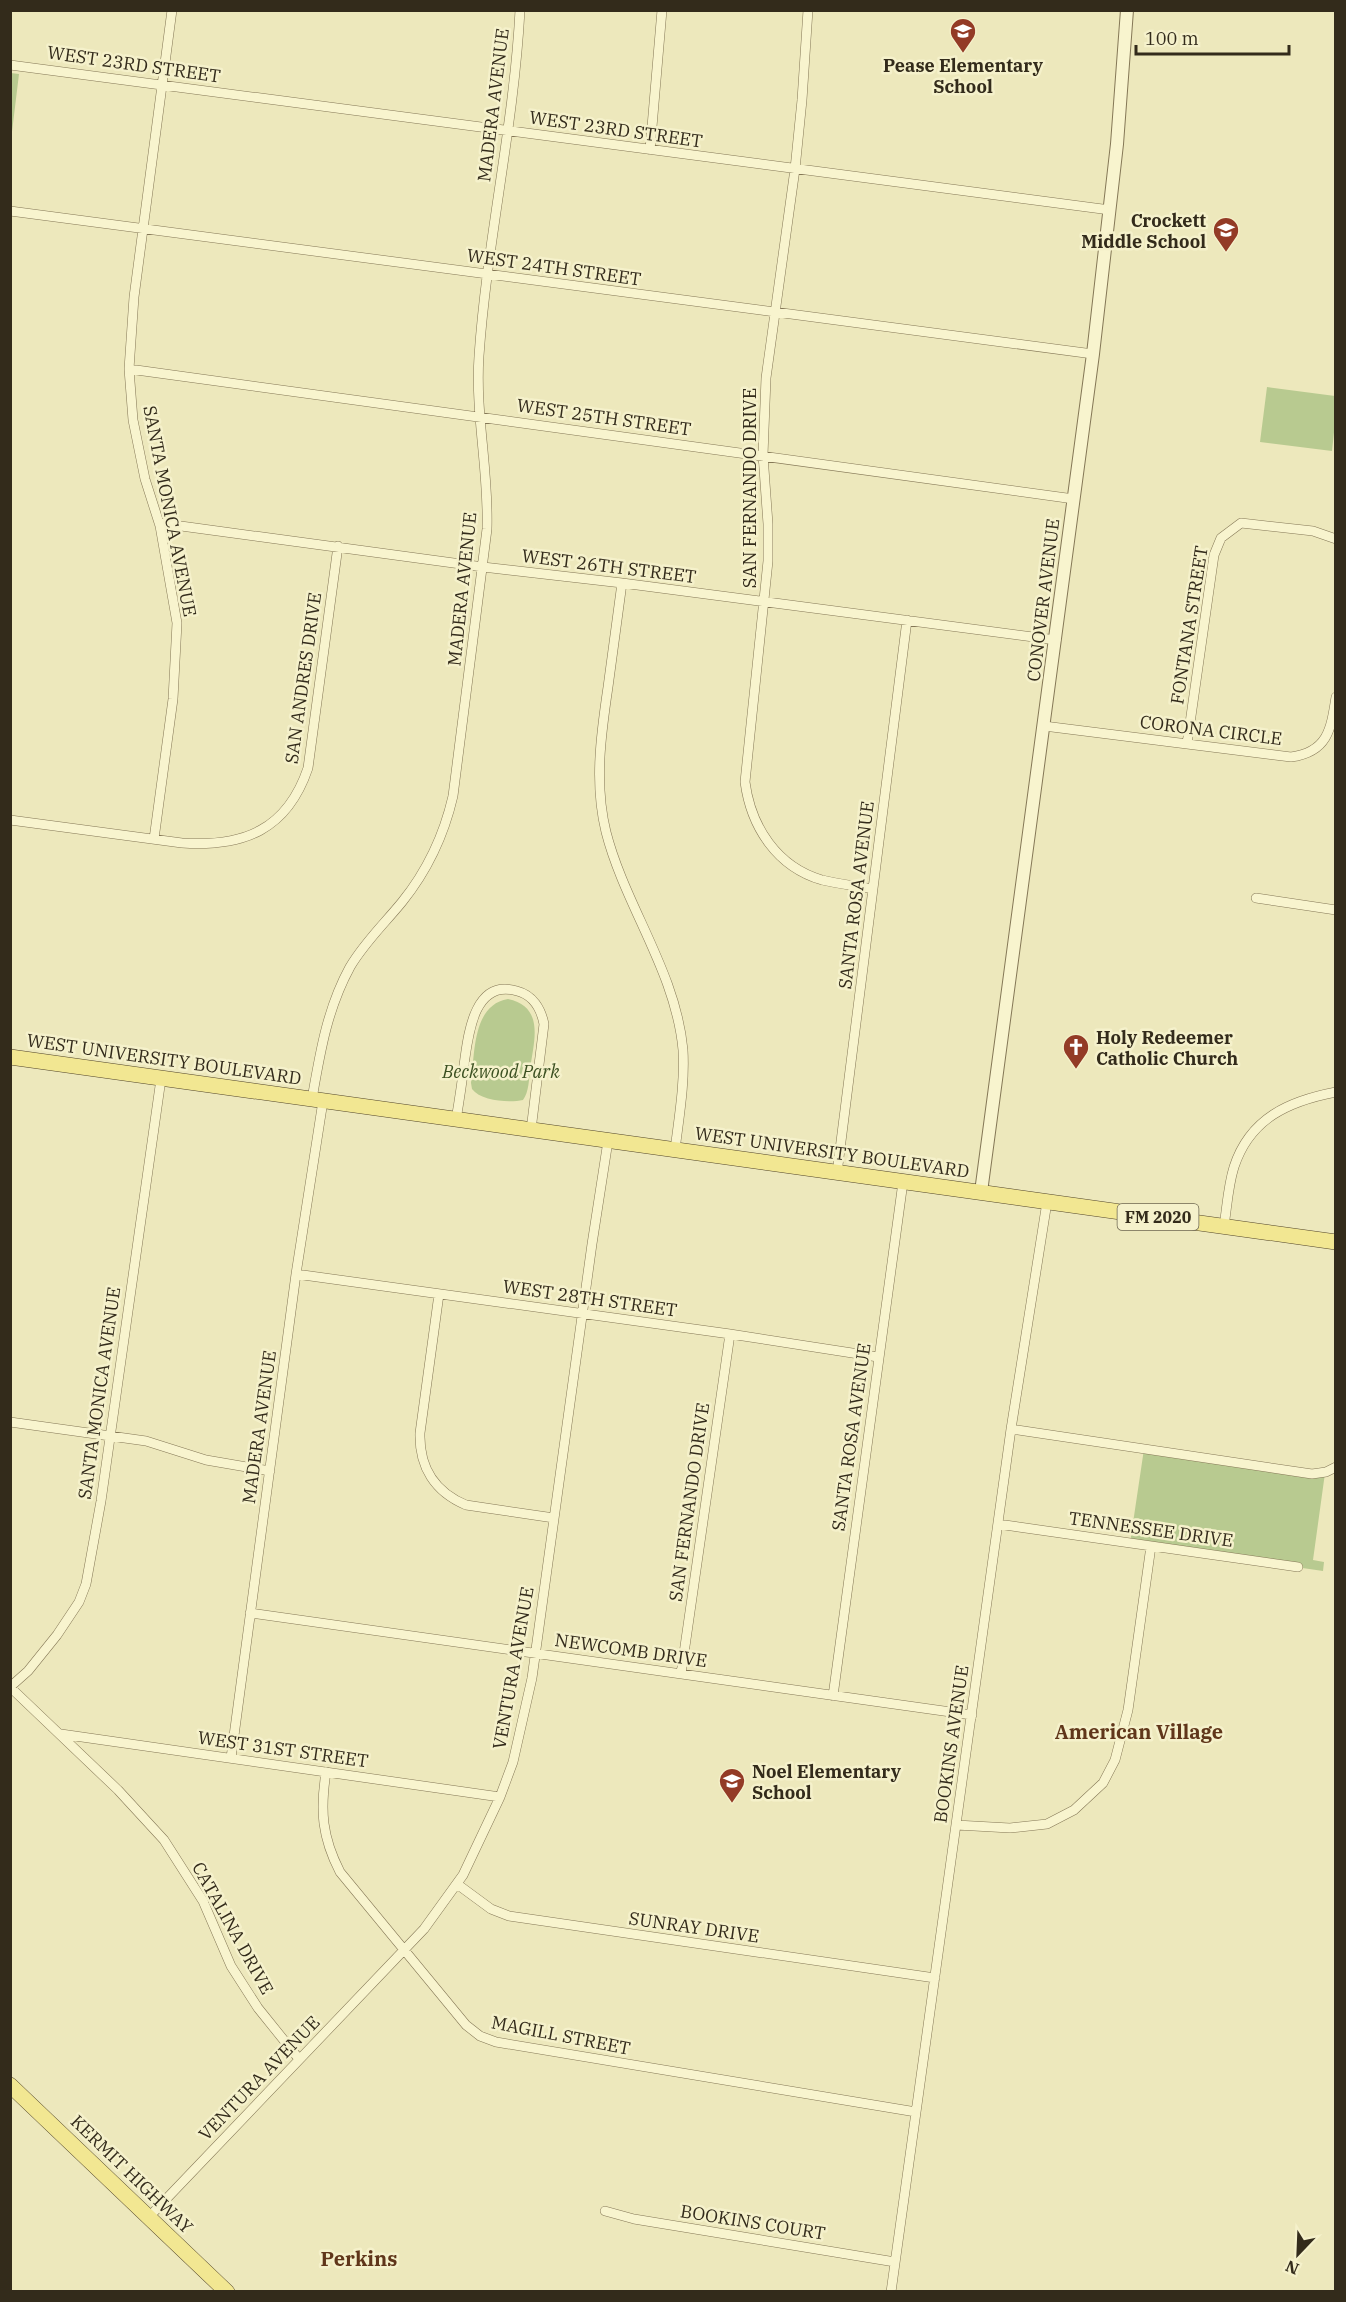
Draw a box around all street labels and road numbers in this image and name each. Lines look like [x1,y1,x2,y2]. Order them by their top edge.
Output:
street label: MADERA AVENUE [472,27,514,183]
street label: WEST 23RD STREET [46,40,222,88]
street label: WEST 23RD STREET [528,105,704,153]
street label: WEST 24TH STREET [465,243,643,291]
street label: SAN FERNANDO DRIVE [738,388,761,588]
street label: WEST 25TH STREET [515,393,693,441]
street label: SANTA MONICA AVENUE [138,404,202,618]
street label: MADERA AVENUE [442,511,482,667]
street label: CONOVER AVENUE [1022,517,1064,683]
street label: WEST 26TH STREET [520,544,698,588]
street label: FONTANA STREET [1165,544,1213,706]
street label: SAN ANDRES DRIVE [280,591,326,765]
street label: CORONA CIRCLE [1139,710,1283,750]
street label: SANTA ROSA AVENUE [833,800,879,990]
street label: WEST UNIVERSITY BOULEVARD [25,1028,303,1090]
street label: WEST UNIVERSITY BOULEVARD [693,1121,971,1183]
road number: FM 2020 [1118,1204,1198,1230]
street label: WEST 28TH STREET [501,1274,679,1322]
street label: SANTA MONICA AVENUE [73,1285,125,1501]
street label: SANTA ROSA AVENUE [826,1342,876,1532]
street label: MADERA AVENUE [237,1349,281,1505]
street label: SAN FERNANDO DRIVE [664,1401,714,1603]
street label: TENNESSEE DRIVE [1067,1506,1235,1552]
street label: VENTURA AVENUE [487,1585,539,1751]
street label: NEWCOMB DRIVE [553,1628,709,1672]
street label: BOOKINS AVENUE [929,1663,973,1825]
street label: WEST 31ST STREET [196,1726,370,1772]
street label: CATALINA DRIVE [187,1858,279,1998]
street label: SUNRAY DRIVE [627,1906,761,1948]
street label: MAGILL STREET [489,2010,633,2060]
street label: VENTURA AVENUE [193,2011,325,2145]
street label: KERMIT HIGHWAY [66,2110,198,2239]
street label: BOOKINS COURT [679,2199,828,2245]

